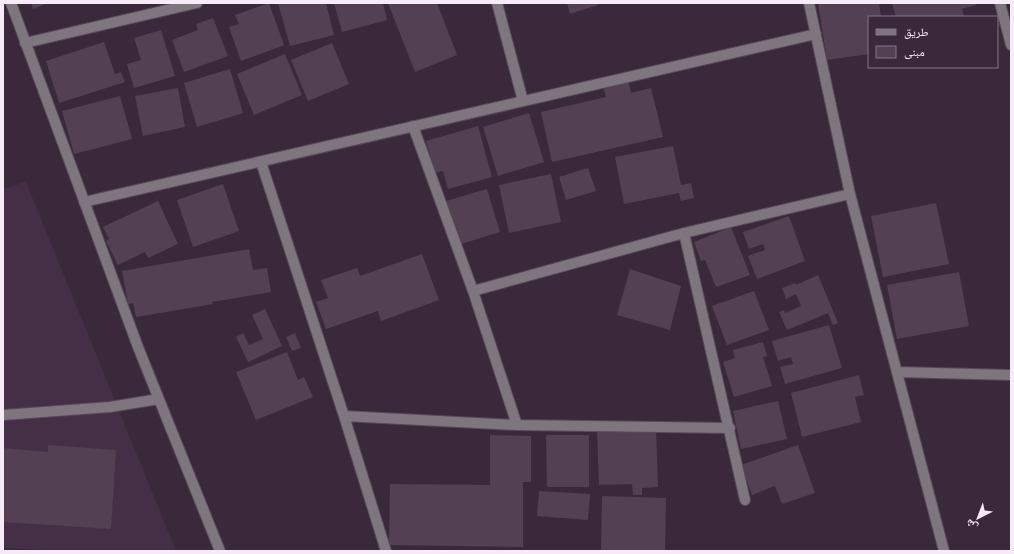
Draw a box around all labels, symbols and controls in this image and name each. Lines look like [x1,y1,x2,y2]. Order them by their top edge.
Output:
legend [868,16,998,68]
text: طريق [904,24,929,39]
text: مبنى [904,44,925,59]
north arrow [958,498,998,538]
text: ش [962,515,981,535]

